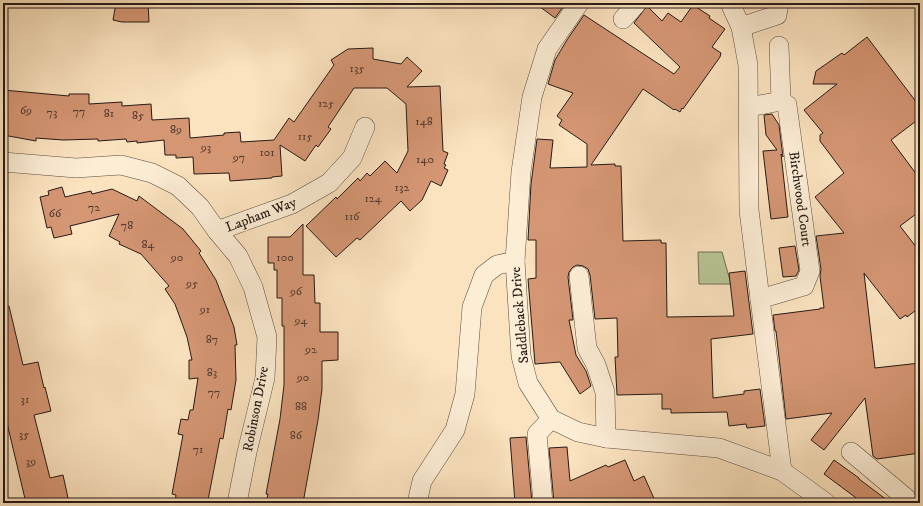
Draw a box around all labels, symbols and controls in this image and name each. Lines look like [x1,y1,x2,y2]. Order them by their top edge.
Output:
house number: 135 [350,61,364,76]
house number: 125 [318,96,334,111]
house number: 69 [20,103,32,118]
house number: 77 [73,104,85,119]
house number: 73 [47,105,57,120]
house number: 81 [104,106,114,121]
house number: 85 [132,108,144,123]
house number: 148 [415,114,433,129]
house number: 89 [170,122,182,137]
house number: 115 [298,129,312,144]
house number: 93 [200,140,211,155]
house number: 101 [259,145,275,160]
house number: 97 [232,150,245,165]
street label: Birchwood Court [784,150,816,248]
house number: 140 [416,152,434,167]
house number: 132 [395,180,409,195]
house number: 124 [364,191,383,206]
street label: Lapham Way [223,193,299,237]
house number: 72 [88,200,100,215]
house number: 66 [49,206,62,221]
house number: 116 [344,209,360,224]
house number: 78 [121,218,133,233]
house number: 84 [142,237,156,252]
house number: 90 [170,250,183,265]
house number: 100 [276,250,294,265]
street label: Saddleback Drive [507,266,533,364]
house number: 95 [185,276,198,291]
house number: 96 [289,284,303,299]
house number: 91 [199,302,210,317]
house number: 94 [294,313,309,328]
house number: 87 [206,332,218,347]
house number: 92 [304,342,317,357]
house number: 83 [207,365,217,380]
street label: Robinson Drive [239,365,273,453]
house number: 90 [296,370,309,385]
house number: 77 [208,385,220,400]
house number: 31 [21,392,29,407]
house number: 88 [295,399,307,414]
house number: 35 [19,427,29,442]
house number: 86 [290,428,303,443]
house number: 71 [193,442,203,457]
house number: 39 [26,454,36,469]

